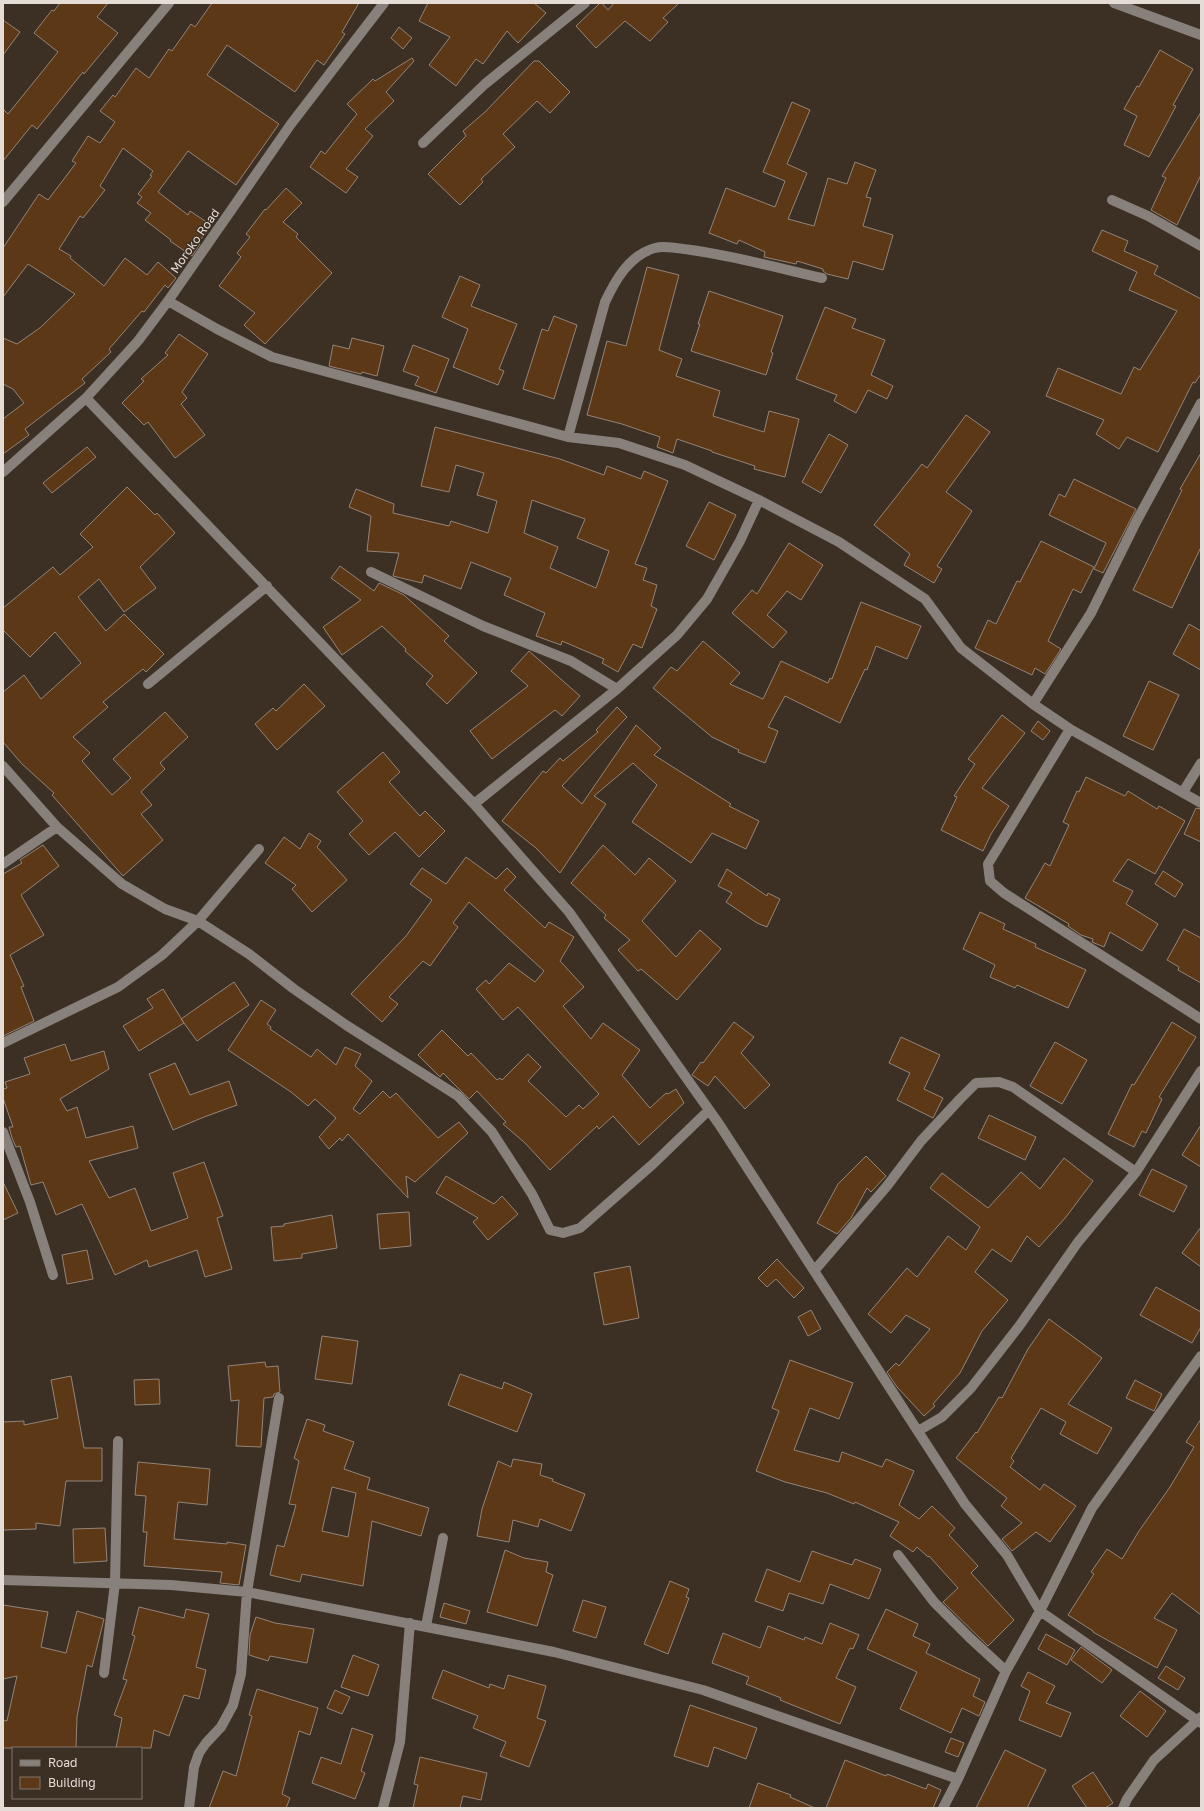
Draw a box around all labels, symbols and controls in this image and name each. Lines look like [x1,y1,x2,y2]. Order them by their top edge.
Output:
street label: Moroko Road [167,206,222,276]
legend [12,1747,142,1799]
text: Road [48,1755,77,1770]
text: Building [48,1775,96,1790]

